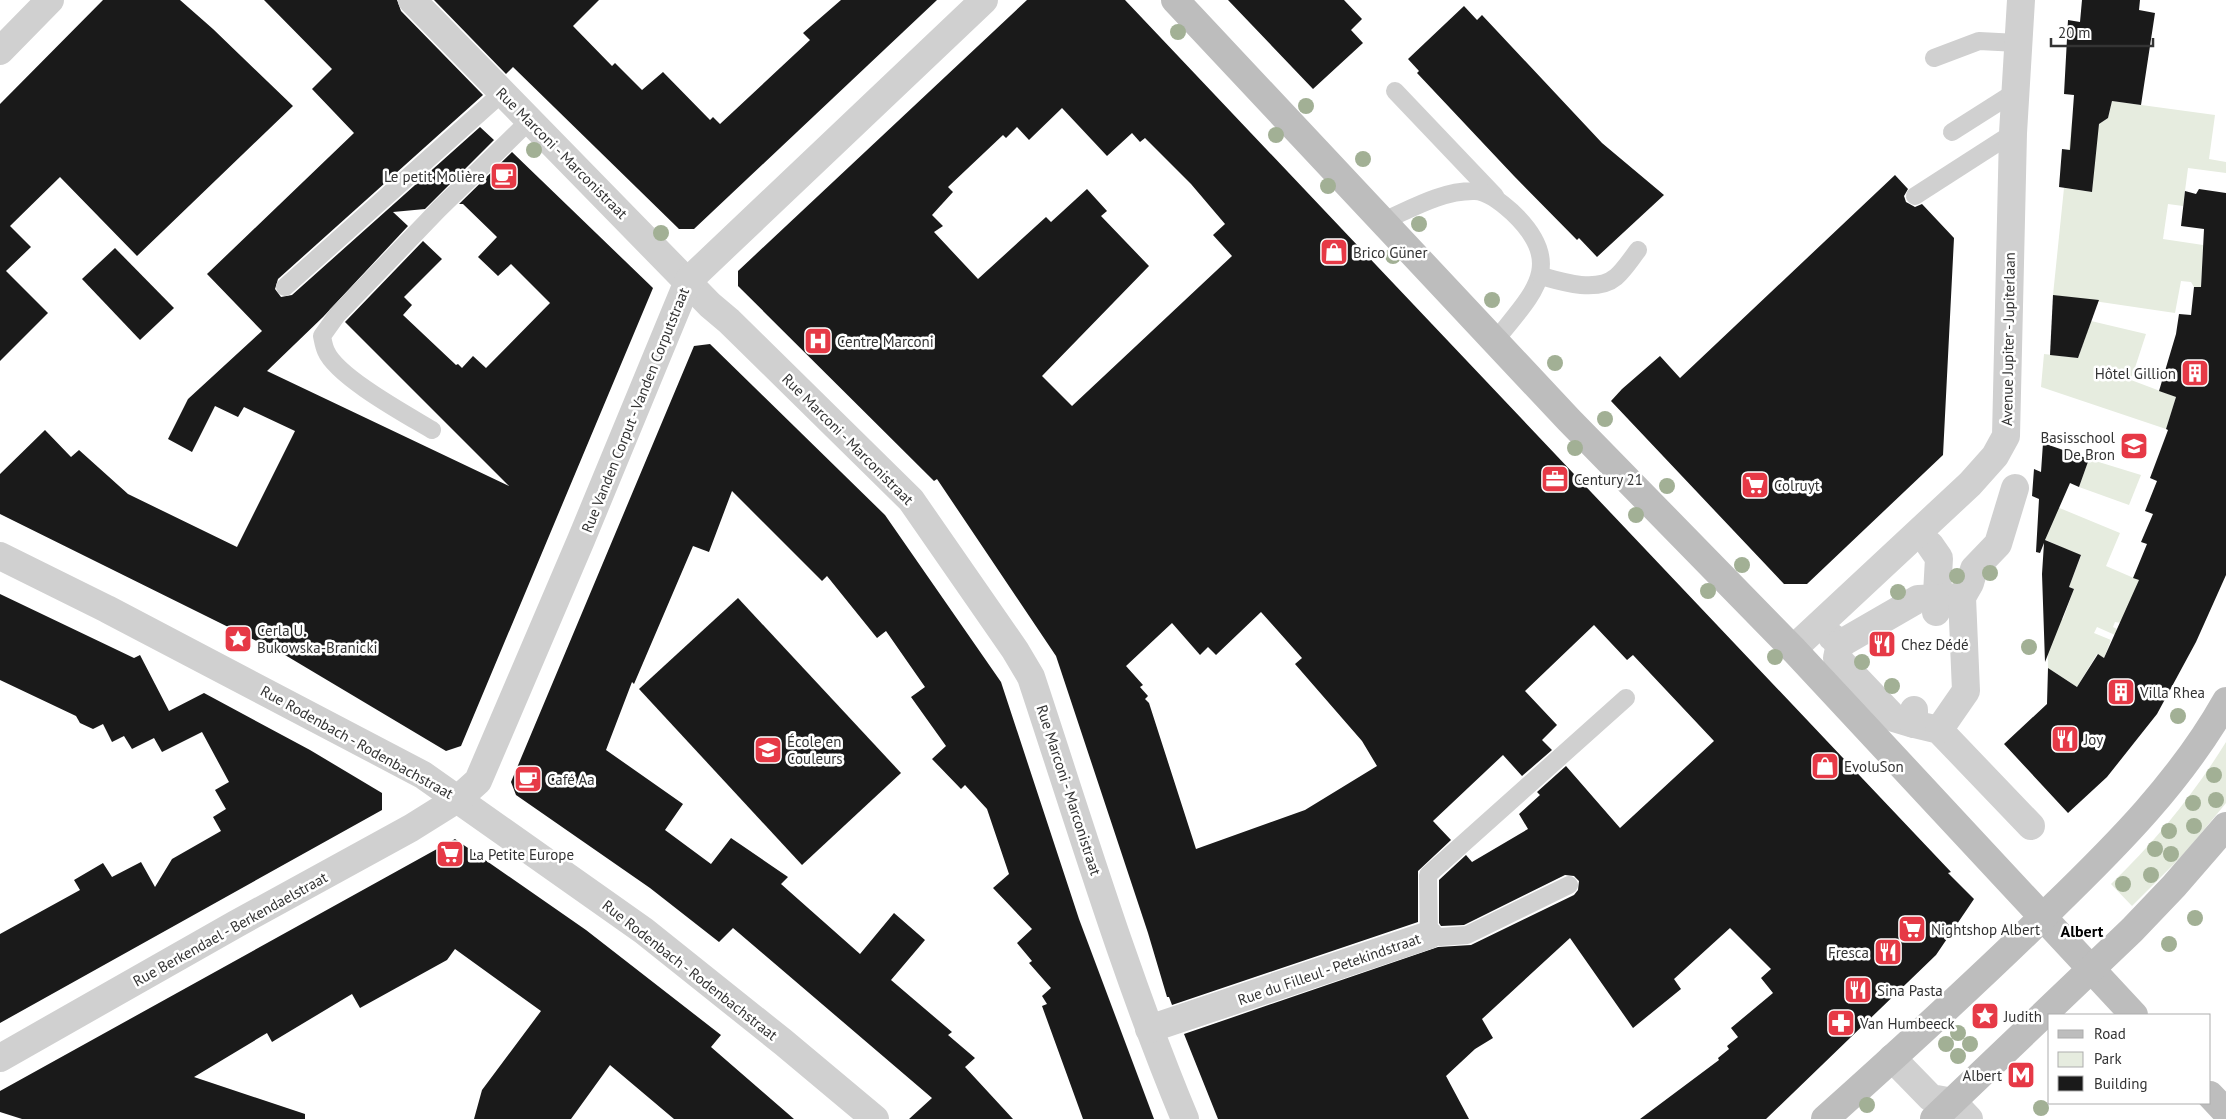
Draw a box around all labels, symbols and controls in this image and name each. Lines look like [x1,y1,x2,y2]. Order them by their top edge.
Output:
scale bar [2051,15,2154,47]
text: 20 m [2058,23,2091,42]
street label: Rue Marconi - Marconistraat [492,83,632,223]
cafe icon: Le petit Molière [489,161,519,191]
place label: Le petit Molière [384,167,485,186]
shop icon: Brico Güner [1319,237,1349,267]
place label: Brico Güner [1353,243,1428,262]
street label: Avenue Jupiter - Jupiterlaan [1997,252,2019,426]
street label: Rue Vanden Corput - Vanden Corputstraat [577,285,693,535]
hospital icon: Centre Marconi [803,326,833,356]
place label: Centre Marconi [837,332,934,351]
building icon: Hôtel Gillion [2180,358,2210,388]
place label: Hôtel Gillion [2095,364,2176,383]
street label: Rue Marconi - Marconistraat [778,369,918,509]
place label: Basisschool De Bron [2040,428,2116,464]
school or university icon: Basisschool De Bron [2119,431,2149,461]
office icon: Century 21 [1540,464,1570,494]
place label: Century 21 [1574,470,1643,489]
supermarket icon: Colruyt [1740,470,1770,500]
place label: Colruyt [1774,476,1820,495]
place label: Cerla U. Bukowska-Branicki [257,621,378,657]
place icon: Cerla U. Bukowska-Branicki [223,624,253,654]
restaurant icon: Chez Dédé [1867,629,1897,659]
place label: Chez Dédé [1901,635,1969,654]
building icon: Villa Rhea [2106,677,2136,707]
street label: Rue Rodenbach - Rodenbachstraat [257,681,457,803]
place label: Villa Rhea [2139,683,2205,702]
street label: Rue Marconi - Marconistraat [1032,702,1106,878]
restaurant icon: Joy [2050,724,2080,754]
place label: Joy [2083,730,2103,749]
place label: École en Couleurs [787,732,843,768]
school or university icon: École en Couleurs [753,735,783,765]
shop icon: EvoluSon [1810,751,1840,781]
place label: EvoluSon [1844,757,1904,776]
cafe icon: Café Aa [513,764,543,794]
place label: Café Aa [547,770,595,789]
supermarket icon: La Petite Europe [435,839,465,869]
place label: La Petite Europe [469,845,574,864]
street label: Rue Berkendael - Berkendaelstraat [129,867,331,991]
street label: Rue Rodenbach - Rodenbachstraat [599,896,781,1044]
supermarket icon: Nightshop Albert [1897,914,1927,944]
place label: Nightshop Albert [1931,920,2040,939]
district label: Albert [2061,921,2104,941]
street label: Rue du Filleul - Petekindstraat [1235,929,1423,1009]
restaurant icon: Fresca [1873,937,1903,967]
place label: Fresca [1828,943,1869,962]
restaurant icon: Sina Pasta [1843,975,1873,1005]
place label: Sina Pasta [1877,981,1943,1000]
place icon: Judith [1970,1001,2000,1031]
place label: Judith [2003,1007,2042,1026]
pharmacy icon: Van Humbeeck [1826,1008,1856,1038]
place label: Van Humbeeck [1859,1014,1956,1033]
legend [2048,1014,2211,1104]
text: Road [2094,1024,2126,1043]
text: Park [2094,1049,2122,1068]
metro station icon: Albert [2006,1060,2036,1090]
place label: Albert [1962,1066,2002,1085]
text: Building [2094,1074,2148,1093]

